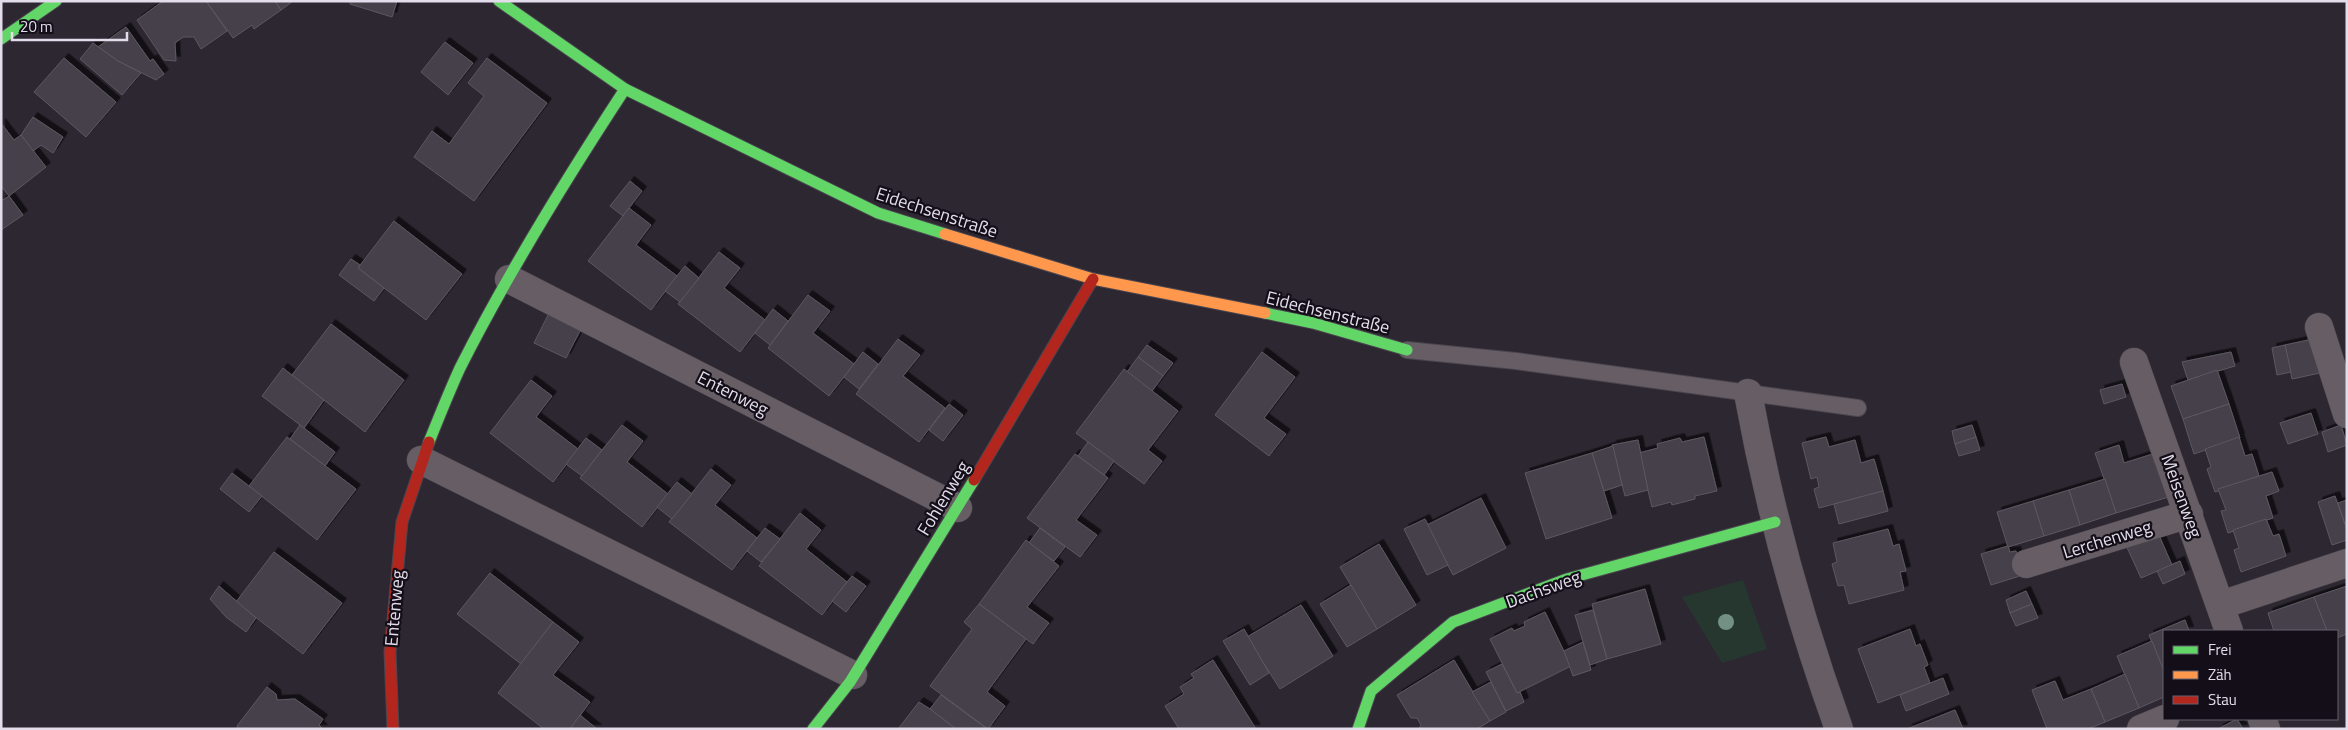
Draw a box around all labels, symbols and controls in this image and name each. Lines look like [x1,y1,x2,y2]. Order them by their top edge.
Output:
scale bar [12,10,128,42]
text: 20 m [20,15,53,38]
street label: Eidechsenstraße [873,180,1001,244]
street label: Eidechsenstraße [1263,284,1393,340]
street label: Entenweg [693,364,773,422]
street label: Meisenweg [2154,450,2210,542]
street label: Fohlenweg [910,455,976,541]
street label: Lerchenweg [2059,513,2155,565]
street label: Dachsweg [1502,563,1584,615]
street label: Entenweg [377,569,411,647]
legend [2163,630,2338,720]
text: Frei [2208,638,2231,661]
text: Zäh [2208,663,2232,686]
text: Stau [2208,688,2237,711]

